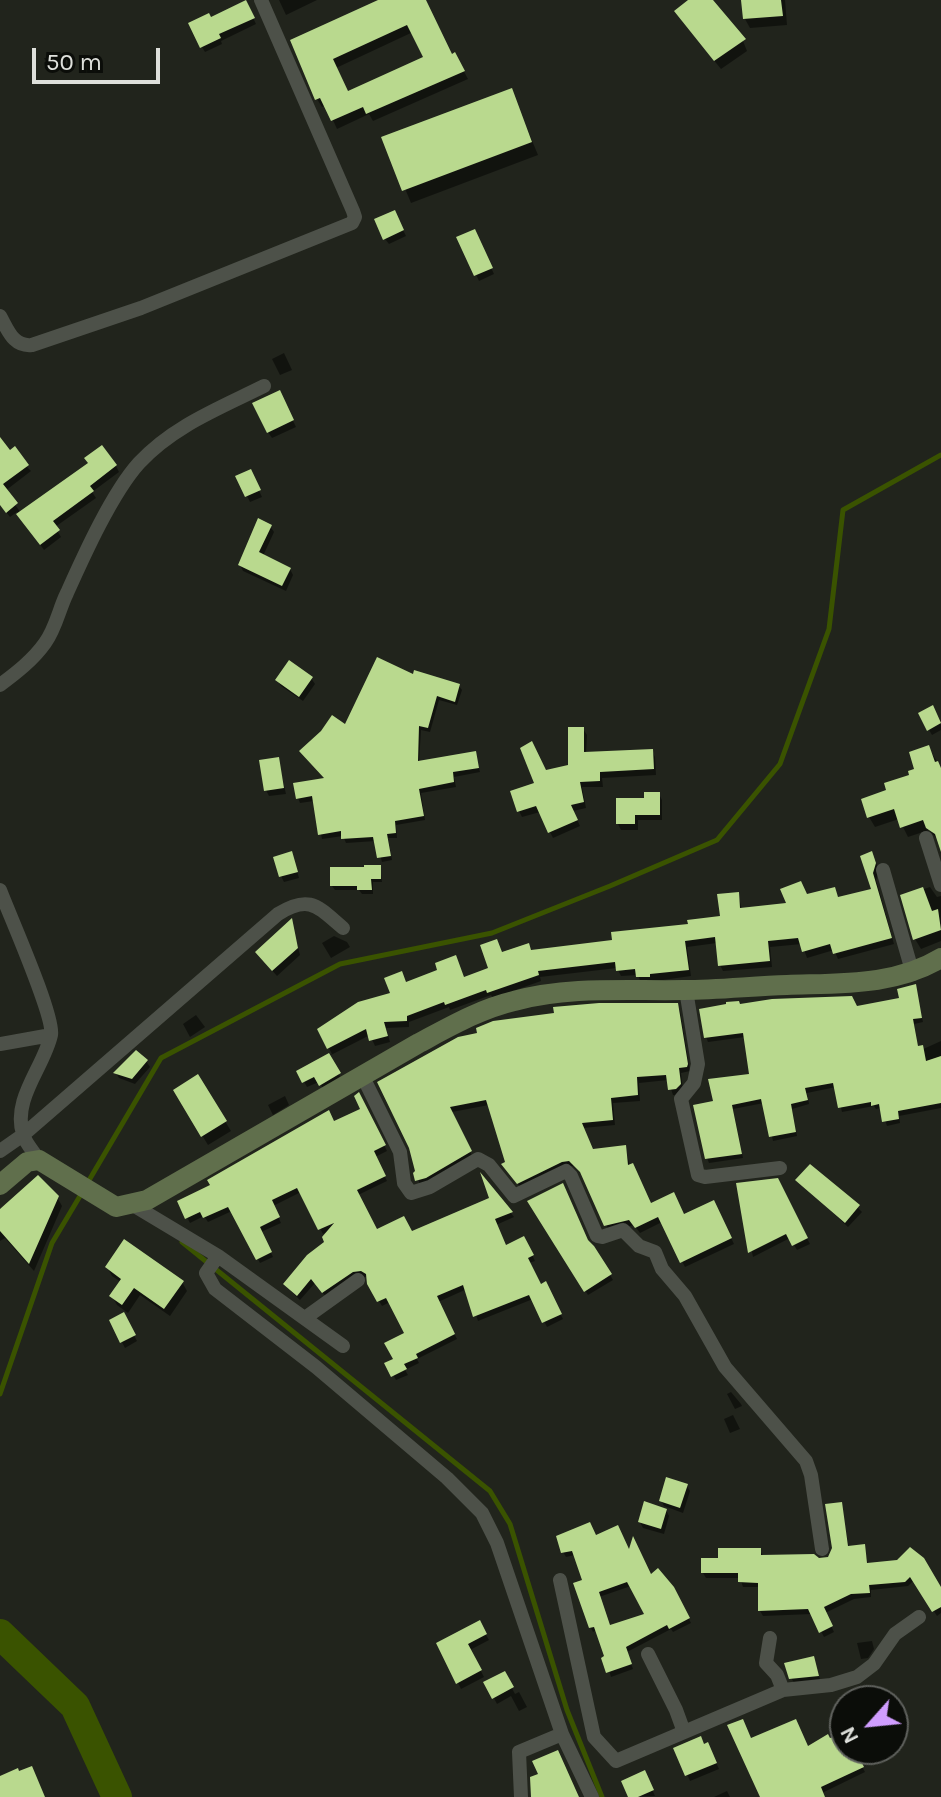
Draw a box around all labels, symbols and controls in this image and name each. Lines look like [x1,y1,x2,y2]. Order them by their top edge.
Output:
scale bar [36,32,164,82]
text: 50 m [46,48,102,76]
north arrow [829,1685,909,1765]
text: N [834,1722,865,1748]

